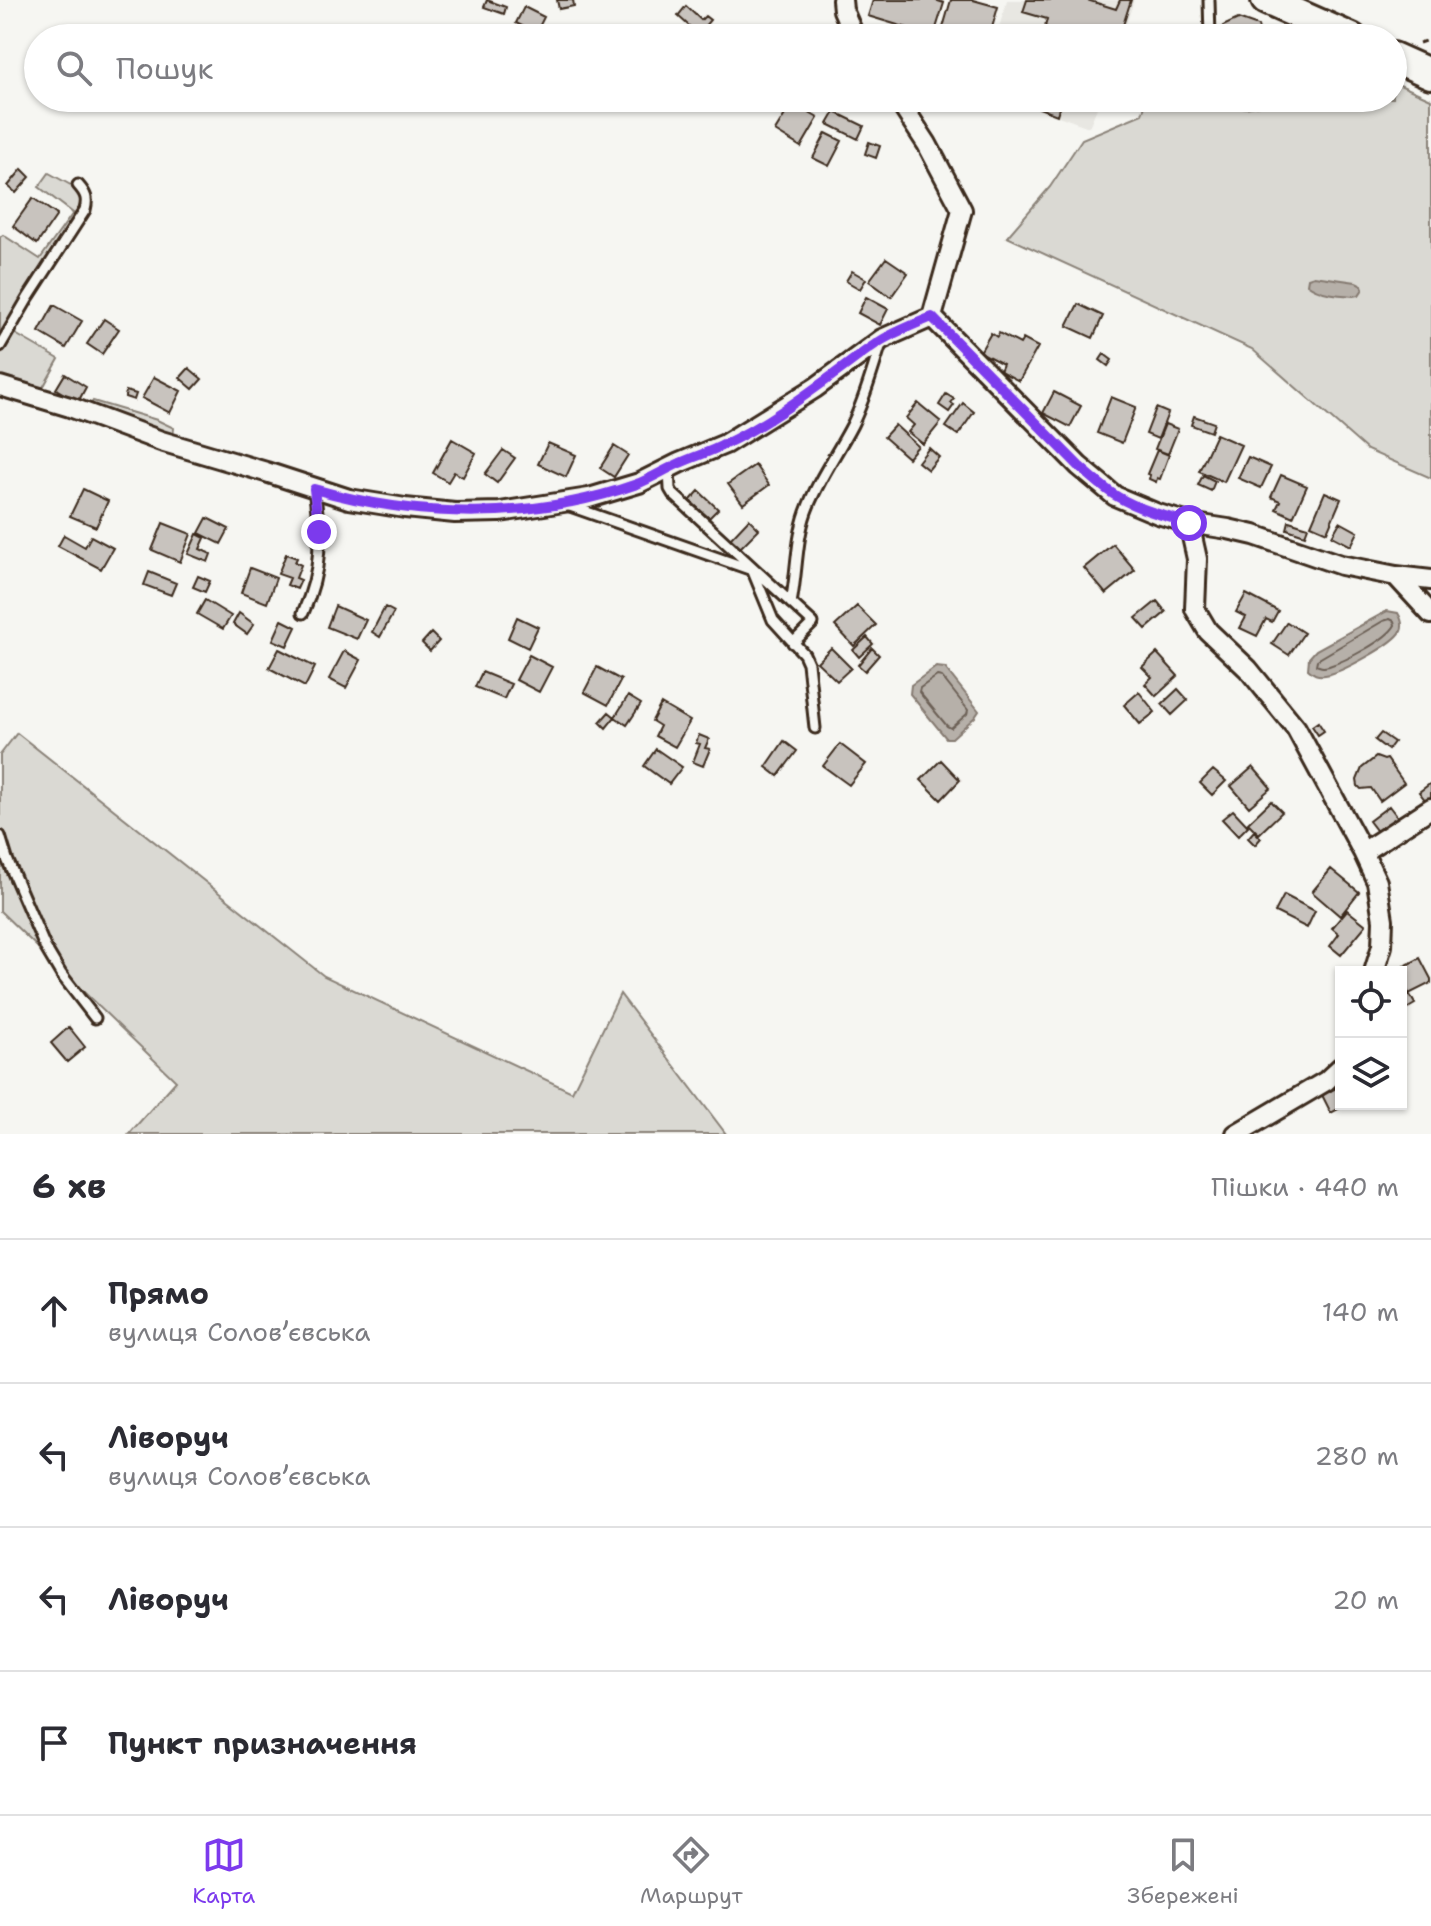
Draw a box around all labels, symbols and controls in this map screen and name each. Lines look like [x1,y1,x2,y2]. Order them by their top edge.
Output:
search box [24,24,1407,112]
icon: search [52,46,96,90]
text: Пошук [116,48,213,89]
route start [1171,505,1207,541]
route end [301,514,337,550]
map controls [1335,966,1407,1110]
button: locate [1335,966,1407,1038]
button: layers [1335,1038,1407,1110]
text: 6 хв [32,1163,106,1209]
text: Пішки · 440 m [1211,1169,1399,1204]
text: Прямо [108,1273,209,1314]
icon: ahead [32,1289,76,1333]
text: 140 m [1322,1294,1399,1329]
text: вулиця Соловʼєвська [108,1314,370,1349]
text: Ліворуч [108,1417,229,1458]
icon: left [32,1433,76,1477]
text: 280 m [1314,1438,1399,1473]
text: вулиця Соловʼєвська [108,1458,370,1493]
icon: left [32,1577,76,1621]
text: Ліворуч [108,1579,229,1620]
text: 20 m [1332,1582,1399,1617]
icon: arrive [32,1721,76,1765]
text: Пункт призначення [108,1723,417,1764]
tab: Карта [192,1833,255,1910]
tab: Маршрут [640,1833,743,1910]
tab: Збережені [1127,1833,1239,1910]

